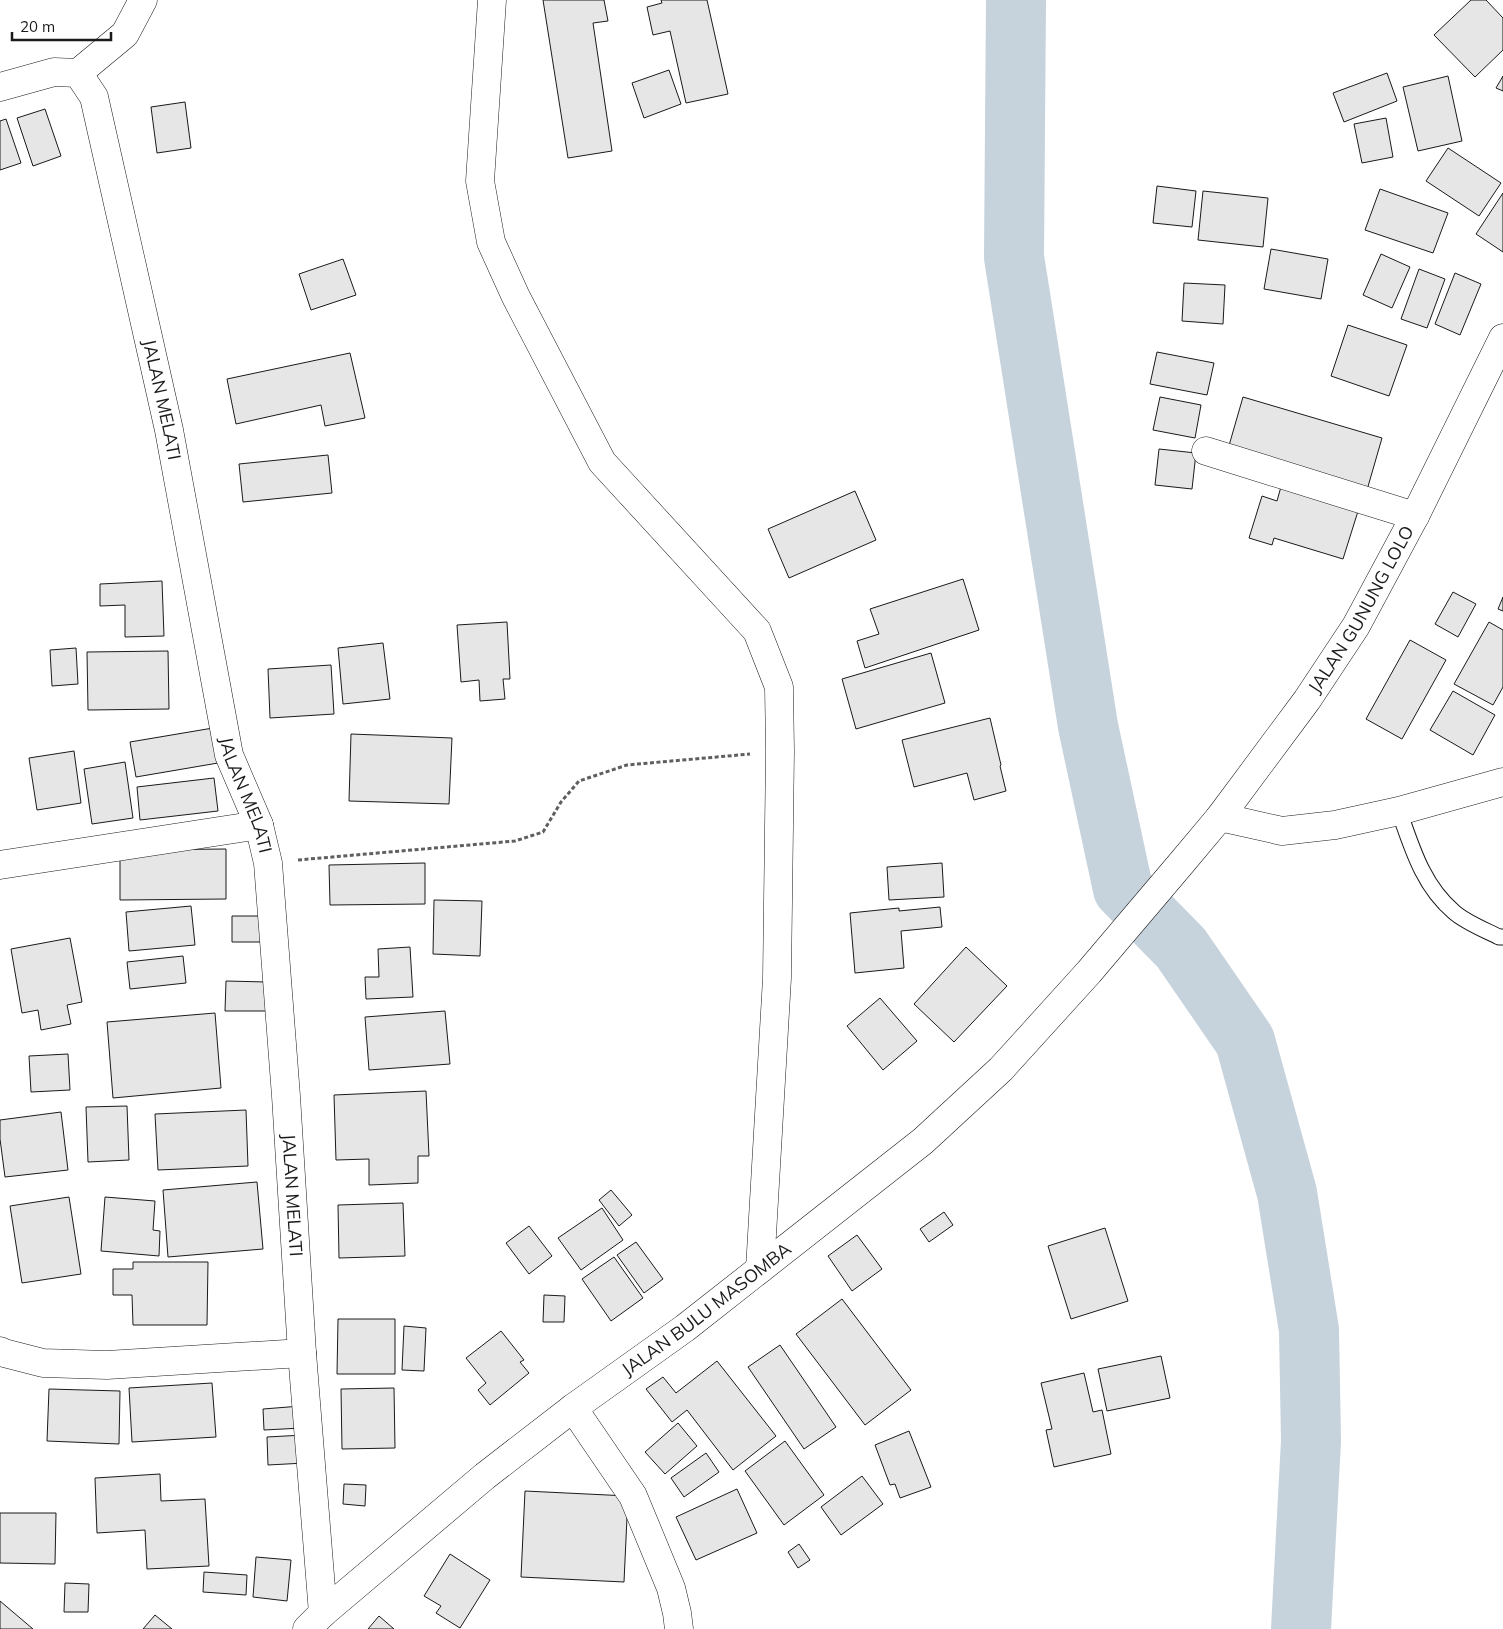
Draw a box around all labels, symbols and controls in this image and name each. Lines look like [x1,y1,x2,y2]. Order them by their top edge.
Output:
scale bar [12,10,111,42]
text: 20 m [20,17,55,36]
street label: JALAN MELATI [138,337,186,462]
street label: JALAN GUNUNG LOLO [1303,521,1419,697]
street label: JALAN MELATI [215,735,277,855]
street label: JALAN MELATI [277,1133,308,1257]
street label: JALAN BULU MASOMBA [617,1237,796,1381]

